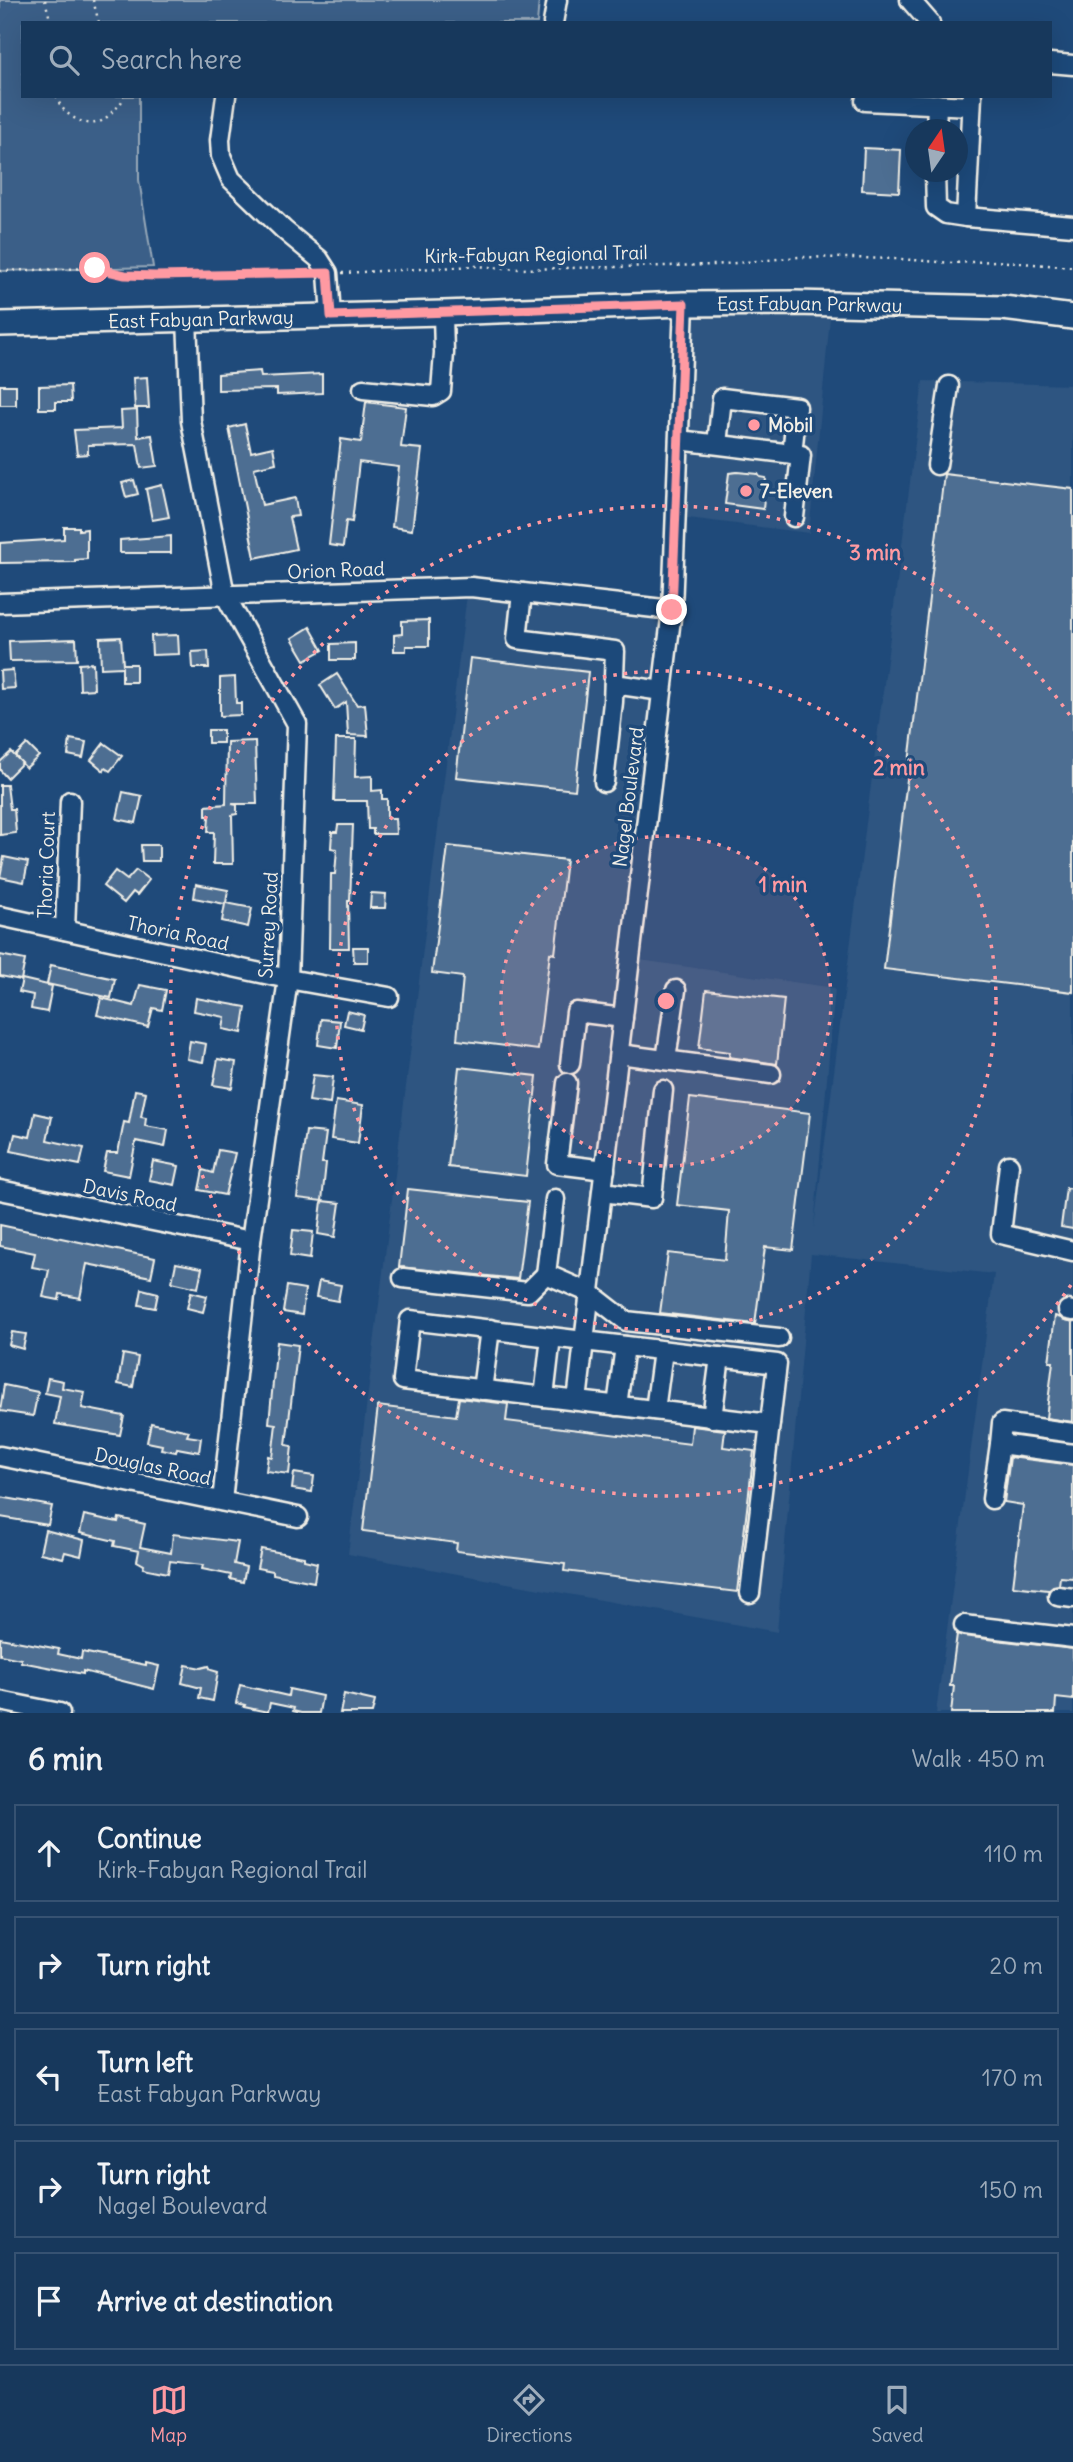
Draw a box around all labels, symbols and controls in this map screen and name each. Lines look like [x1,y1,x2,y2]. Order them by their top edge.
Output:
search box [21,21,1052,98]
icon: search [45,41,83,79]
text: Search here [101,43,242,76]
north arrow [905,119,968,182]
street label: Kirk-Fabyan Regional Trail [424,240,648,268]
route start [79,252,110,283]
street label: East Fabyan Parkway [717,291,903,318]
street label: East Fabyan Parkway [108,305,294,333]
place label: Mobil [768,413,813,437]
marker: Mobil [746,417,762,433]
place label: 7-Eleven [760,479,833,503]
marker: 7-Eleven [738,483,754,499]
text: 3 min [849,539,901,566]
street label: Orion Road [287,556,385,584]
route end [656,594,687,625]
street label: Nagel Boulevard [608,726,648,868]
text: 2 min [873,754,925,781]
street label: Thoria Court [32,811,60,919]
street label: Surrey Road [253,871,283,979]
text: 1 min [759,871,807,898]
street label: Thoria Road [125,911,231,955]
centre of rings [654,989,678,1013]
street label: Davis Road [81,1173,179,1217]
street label: Douglas Road [92,1442,214,1490]
text: 6 min [28,1740,103,1778]
text: Walk · 450 m [911,1744,1045,1773]
text: Continue [97,1822,202,1855]
icon: ahead [30,1834,68,1872]
text: 110 m [984,1839,1043,1868]
text: Kirk-Fabyan Regional Trail [97,1855,367,1884]
icon: right [30,1946,68,1984]
text: Turn right [97,1949,210,1982]
text: 20 m [990,1951,1043,1980]
text: Turn left [97,2046,193,2079]
icon: left [30,2058,68,2096]
text: 170 m [982,2063,1043,2092]
text: East Fabyan Parkway [97,2079,321,2108]
text: Turn right [97,2158,210,2191]
icon: right [30,2170,68,2208]
text: 150 m [980,2175,1043,2204]
text: Nagel Boulevard [97,2191,267,2220]
icon: arrive [30,2282,68,2320]
text: Arrive at destination [97,2285,333,2318]
tab: Map [150,2381,188,2447]
tab: Directions [487,2381,572,2447]
tab: Saved [871,2381,923,2447]

